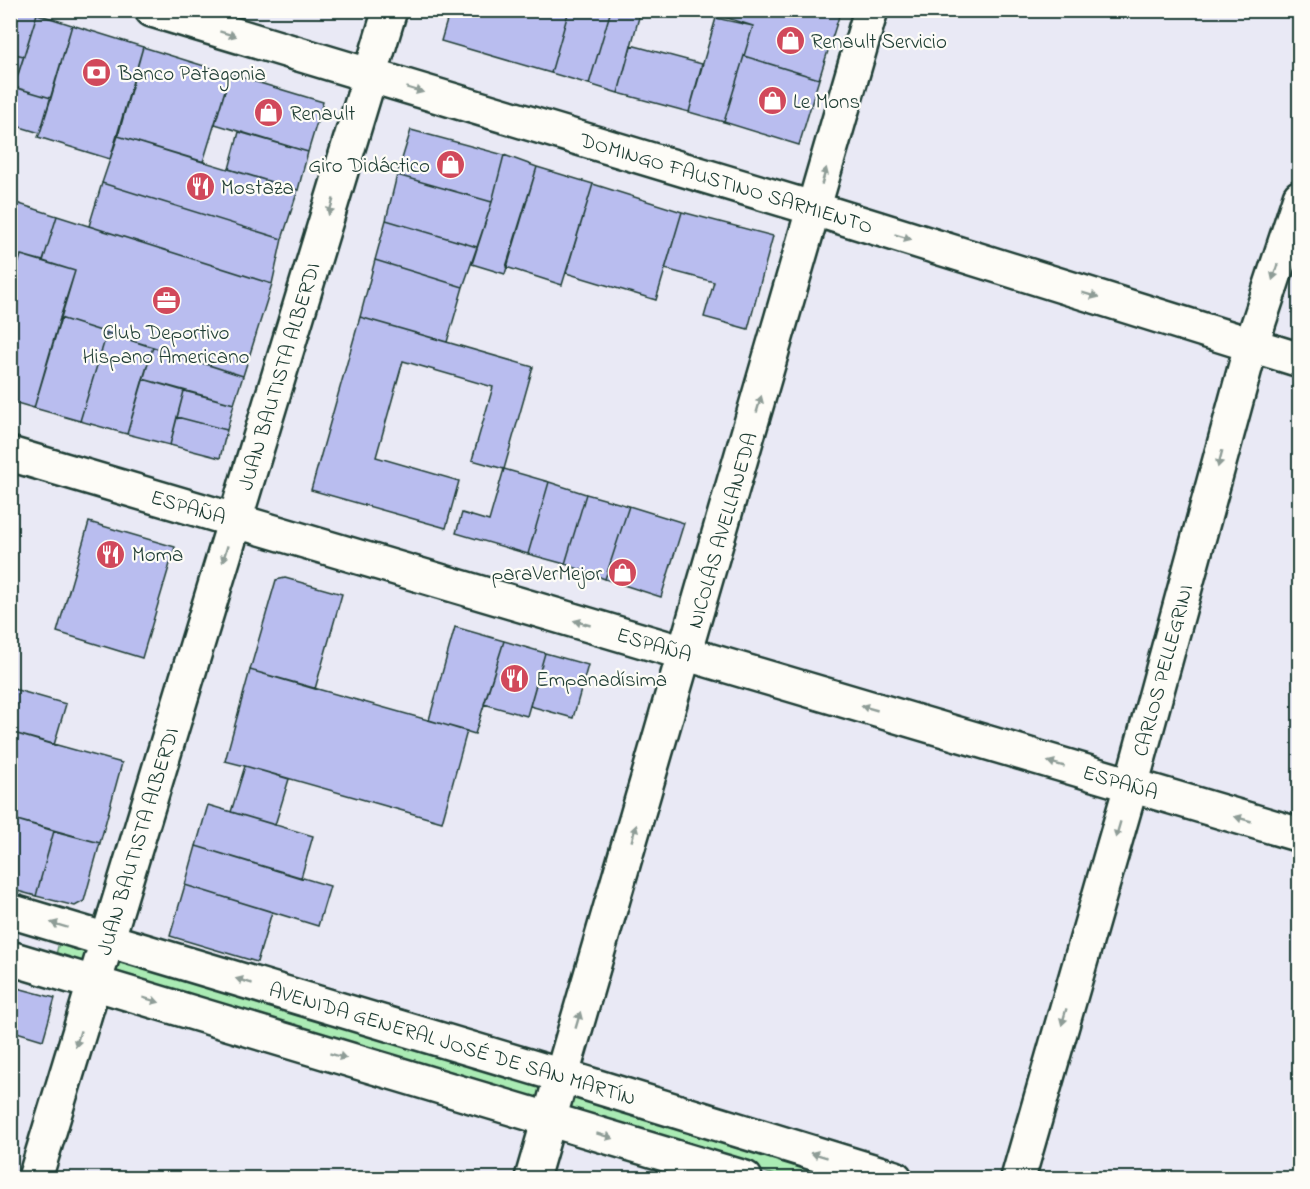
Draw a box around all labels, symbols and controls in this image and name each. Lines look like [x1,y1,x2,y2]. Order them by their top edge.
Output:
shop icon: Renault Servicio [774,25,806,57]
place label: Renault Servicio [811,28,947,58]
one-way arrow [219,29,237,39]
bank icon: Banco Patagonia [81,57,113,89]
place label: Banco Patagonia [117,60,266,92]
shop icon: Le Mons [756,85,788,117]
one-way arrow [406,86,424,95]
place label: Le Mons [793,88,860,118]
shop icon: Renault [253,97,285,129]
place label: Renault [290,100,355,130]
street label: DOMINGO FAUSTINO SARMIENTO [575,126,876,243]
shop icon: Giro Didáctico [435,149,467,181]
place label: Giro Didáctico [308,152,430,182]
one-way arrow [820,167,829,185]
restaurant icon: Mostaza [184,171,216,203]
place label: Mostaza [221,174,294,204]
one-way arrow [325,198,335,216]
one-way arrow [894,233,912,242]
street label: JUAN BAUTISTA ALBERDI [232,259,329,494]
one-way arrow [1270,263,1279,281]
office icon: Club Deportivo Hispano Americano [150,285,182,317]
one-way arrow [1081,291,1099,300]
place label: Club Deportivo Hispano Americano [83,319,249,373]
one-way arrow [755,395,764,413]
street label: NICOLÁS AVELLANEDA [681,429,766,632]
one-way arrow [1215,451,1224,469]
street label: ESPAÑA [147,483,229,534]
restaurant icon: Moma [95,538,127,570]
place label: Moma [132,541,183,571]
one-way arrow [220,545,229,563]
shop icon: paraVerMejor [607,557,639,589]
place label: paraVerMejor [492,560,602,590]
street label: CARLOS PELLEGRINI [1127,581,1202,760]
one-way arrow [573,618,591,627]
street label: ESPAÑA [613,621,695,672]
restaurant icon: Empanadísima [499,663,531,695]
place label: Empanadísima [536,666,667,696]
one-way arrow [860,703,878,712]
street label: JUAN BAUTISTA ALBERDI [91,724,188,959]
one-way arrow [1047,758,1065,768]
street label: ESPAÑA [1079,759,1161,809]
one-way arrow [1234,814,1252,823]
one-way arrow [1113,821,1122,839]
one-way arrow [630,824,639,842]
one-way arrow [50,920,68,929]
one-way arrow [235,976,253,985]
street label: AVENIDA GENERAL JOSÉ DE SAN MARTÍN [265,976,639,1115]
one-way arrow [142,996,160,1005]
one-way arrow [1059,1008,1069,1026]
one-way arrow [574,1011,583,1029]
one-way arrow [73,1030,82,1048]
one-way arrow [329,1052,347,1061]
one-way arrow [596,1132,614,1141]
one-way arrow [810,1150,828,1159]

